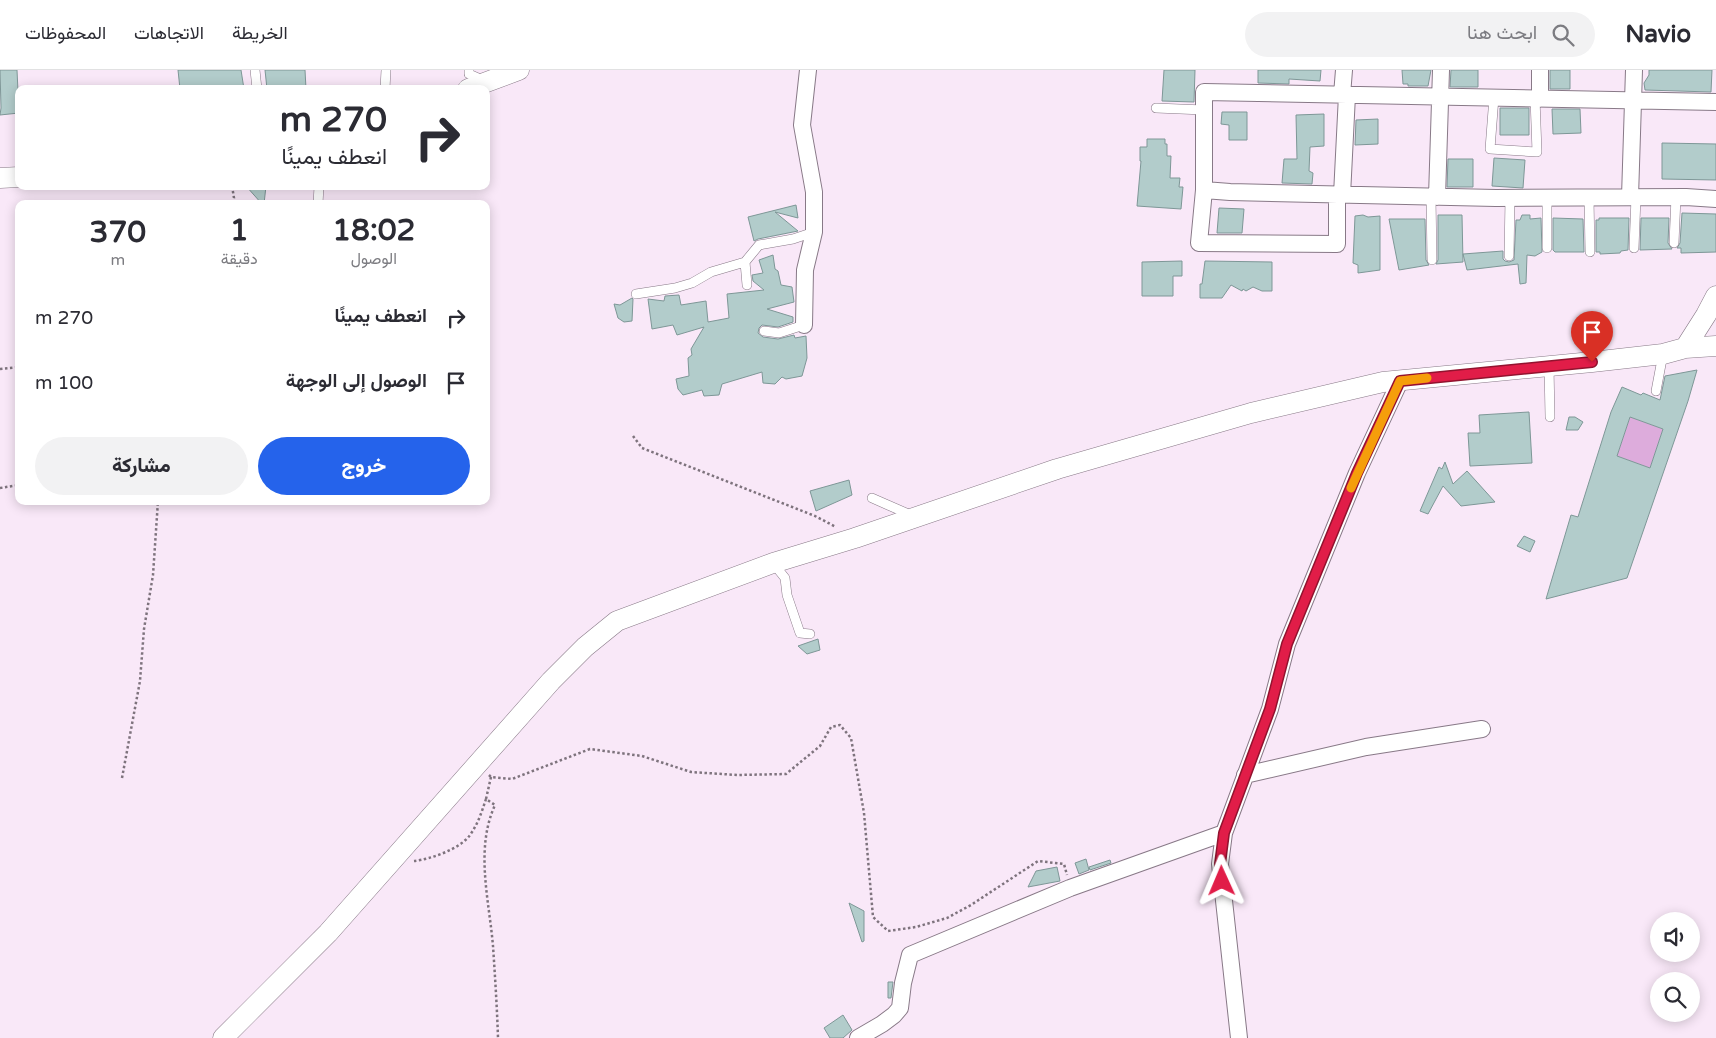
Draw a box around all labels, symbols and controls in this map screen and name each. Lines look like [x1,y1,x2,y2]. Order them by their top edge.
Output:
search box [1245,12,1595,57]
text: Navio [1625,20,1691,49]
icon: search [1549,21,1577,49]
text: المحفوظات [25,22,106,44]
text: الاتجاهات [134,22,204,44]
text: الخريطة [232,22,288,44]
text: ابحث هنا [1467,22,1537,44]
text: 270 m [280,99,387,141]
icon: right [405,105,470,170]
text: انعطف يمينًا [281,144,387,170]
text: 1 [230,212,249,249]
text: 18:02 [332,212,415,249]
text: 370 [90,214,146,251]
text: دقيقة [221,249,258,269]
text: الوصول [351,249,397,269]
text: m [110,250,125,270]
icon: right [442,304,470,332]
text: انعطف يمينًا [334,305,427,327]
text: 270 m [35,307,93,329]
pin [1571,311,1613,362]
icon: arrive [1578,318,1606,346]
icon: arrive [442,369,470,397]
text: الوصول إلى الوجهة [286,370,427,392]
text: 100 m [35,372,93,394]
button: مشاركة [35,437,248,495]
button: خروج [258,437,470,495]
position arrow [1195,854,1247,906]
map controls [1650,912,1700,1022]
button: sound [1650,912,1700,962]
button: search [1650,972,1700,1022]

